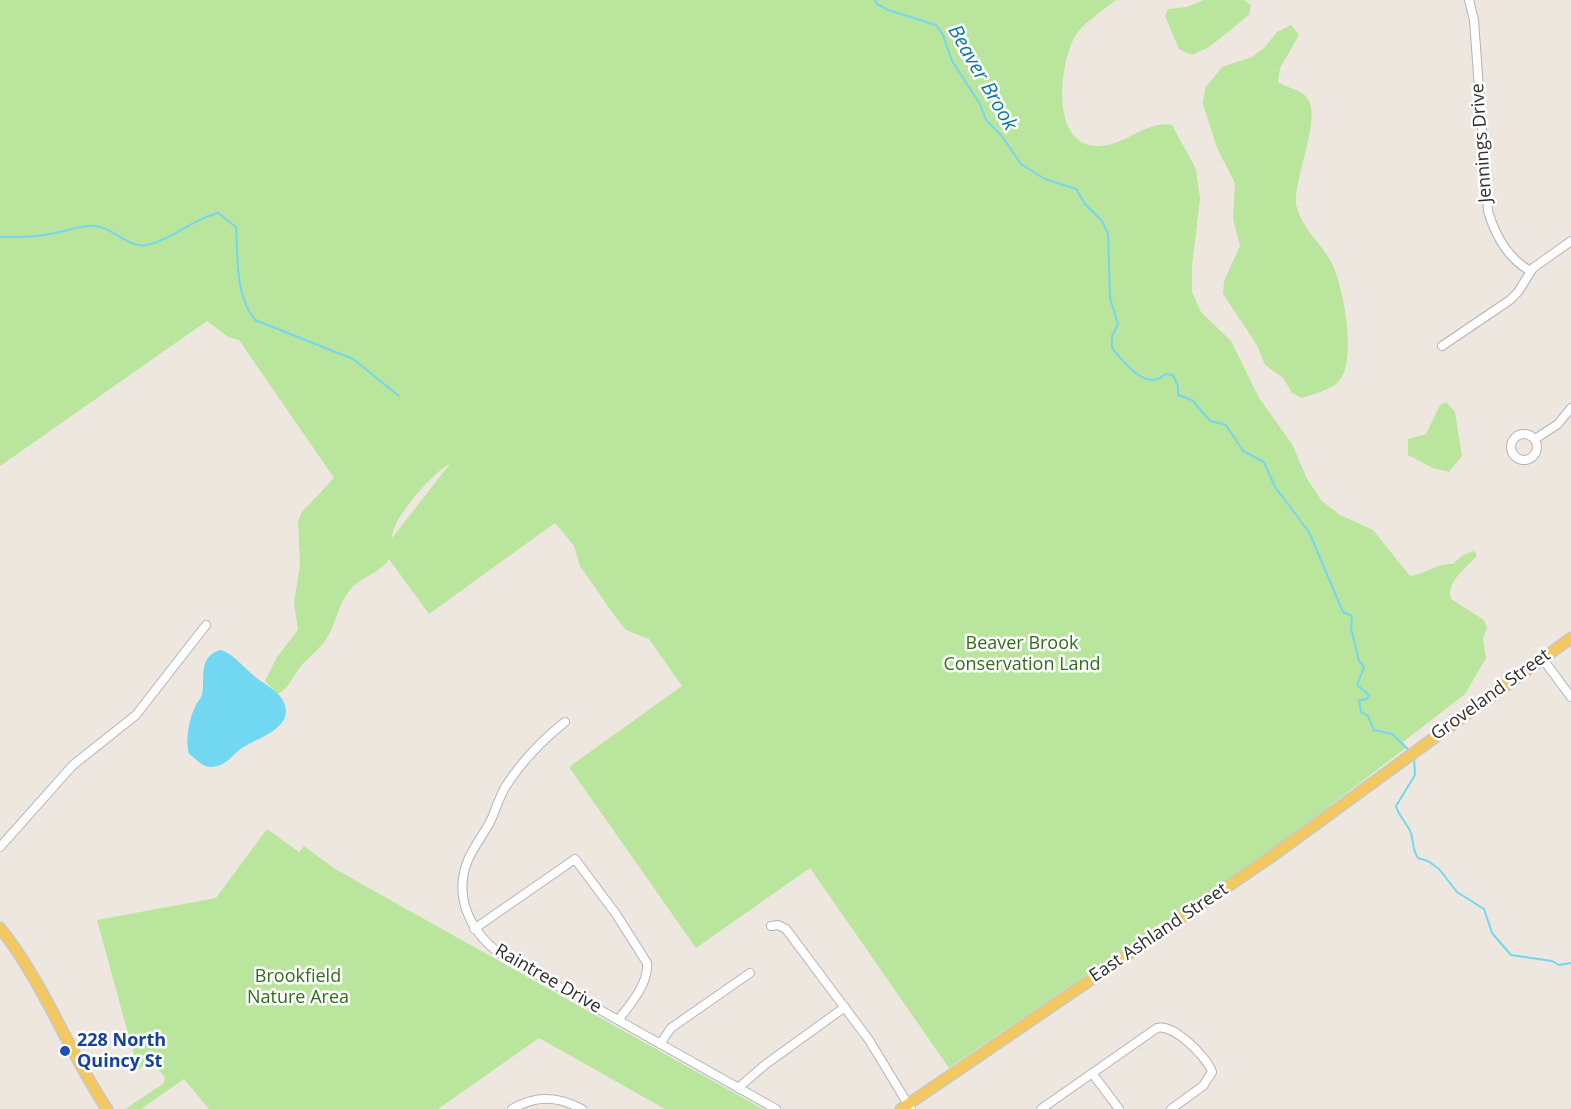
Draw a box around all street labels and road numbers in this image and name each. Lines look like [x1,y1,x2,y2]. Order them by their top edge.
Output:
street label: Jennings Drive [1467,83,1497,203]
street label: Groveland Street [1427,645,1555,745]
street label: East Ashland Street [1086,879,1232,987]
street label: Raintree Drive [491,940,605,1018]

